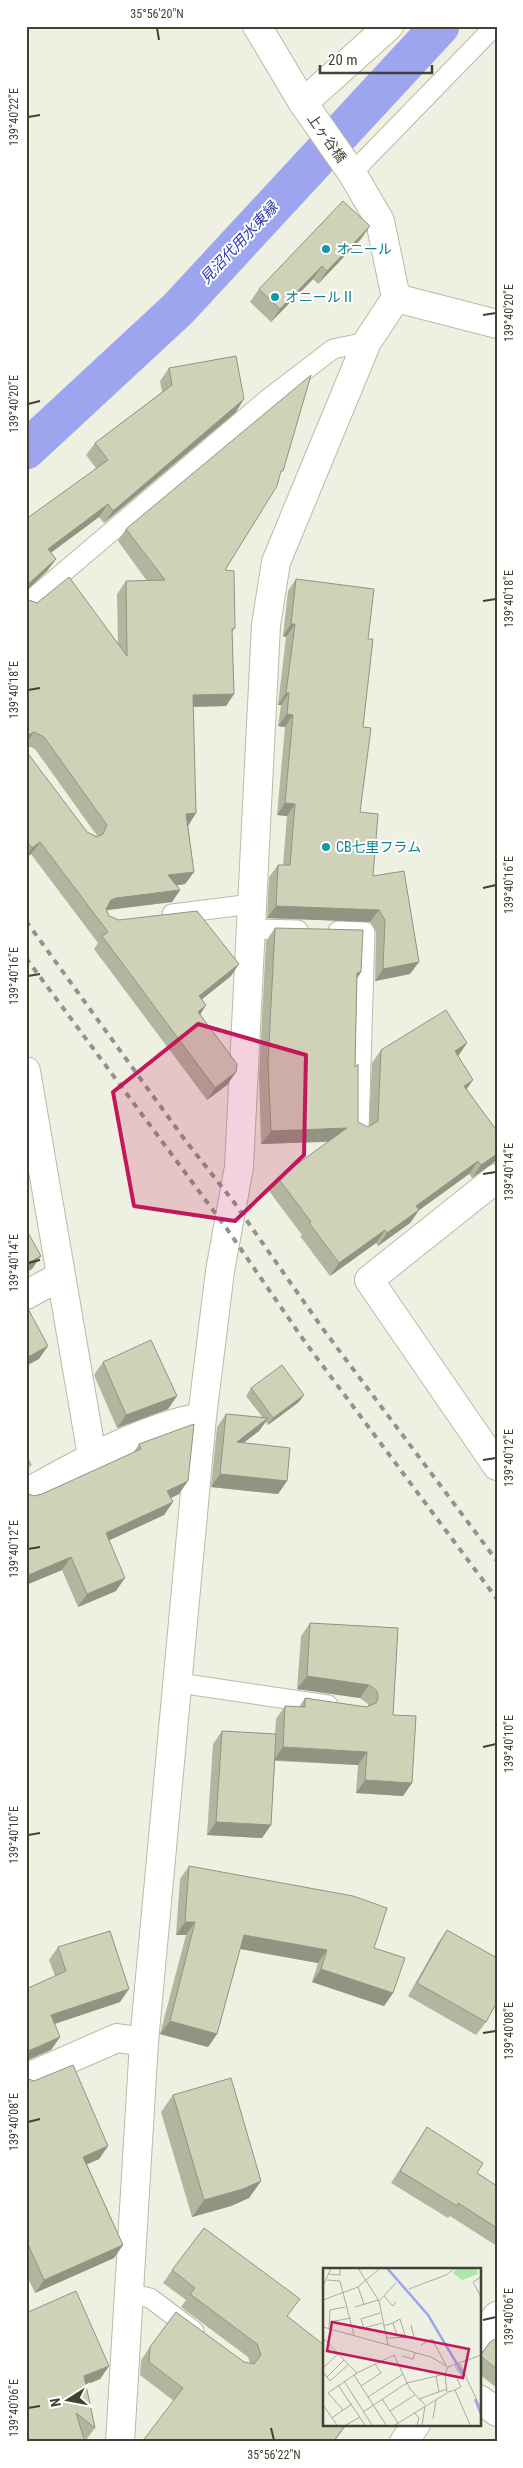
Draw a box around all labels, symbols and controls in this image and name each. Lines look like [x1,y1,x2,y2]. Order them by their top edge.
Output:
text: 35°56'20"N [130,7,184,21]
scale bar [320,42,433,74]
text: 20 m [328,51,358,69]
text: 139°40'22"E [7,88,21,146]
street label: 上ヶ谷橋 [304,110,350,166]
water label: 見沼代用水東縁 [197,197,283,288]
place label: オニール [336,241,392,257]
marker: オニール [320,243,332,255]
text: 139°40'20"E [502,284,516,342]
place label: オニールⅡ [285,289,355,305]
marker: オニールⅡ [269,291,281,303]
text: 139°40'20"E [7,375,21,433]
text: 139°40'18"E [502,570,516,628]
text: 139°40'18"E [7,661,21,719]
place label: CB七里フラム [336,839,421,855]
marker: CB七里フラム [320,841,332,853]
text: 139°40'16"E [502,856,516,914]
text: 139°40'16"E [7,947,21,1005]
text: 139°40'14"E [502,1143,516,1201]
text: 139°40'14"E [7,1234,21,1292]
text: 139°40'12"E [502,1429,516,1487]
text: 139°40'12"E [7,1520,21,1578]
text: 139°40'10"E [502,1715,516,1773]
text: 139°40'10"E [7,1806,21,1864]
text: 139°40'08"E [502,2002,516,2060]
text: 139°40'08"E [7,2093,21,2151]
inset map [323,2268,480,2426]
text: 139°40'06"E [502,2288,516,2346]
north arrow [42,2376,92,2426]
text: 139°40'06"E [7,2379,21,2437]
text: N [47,2397,64,2408]
text: 35°56'22"N [247,2448,301,2462]

